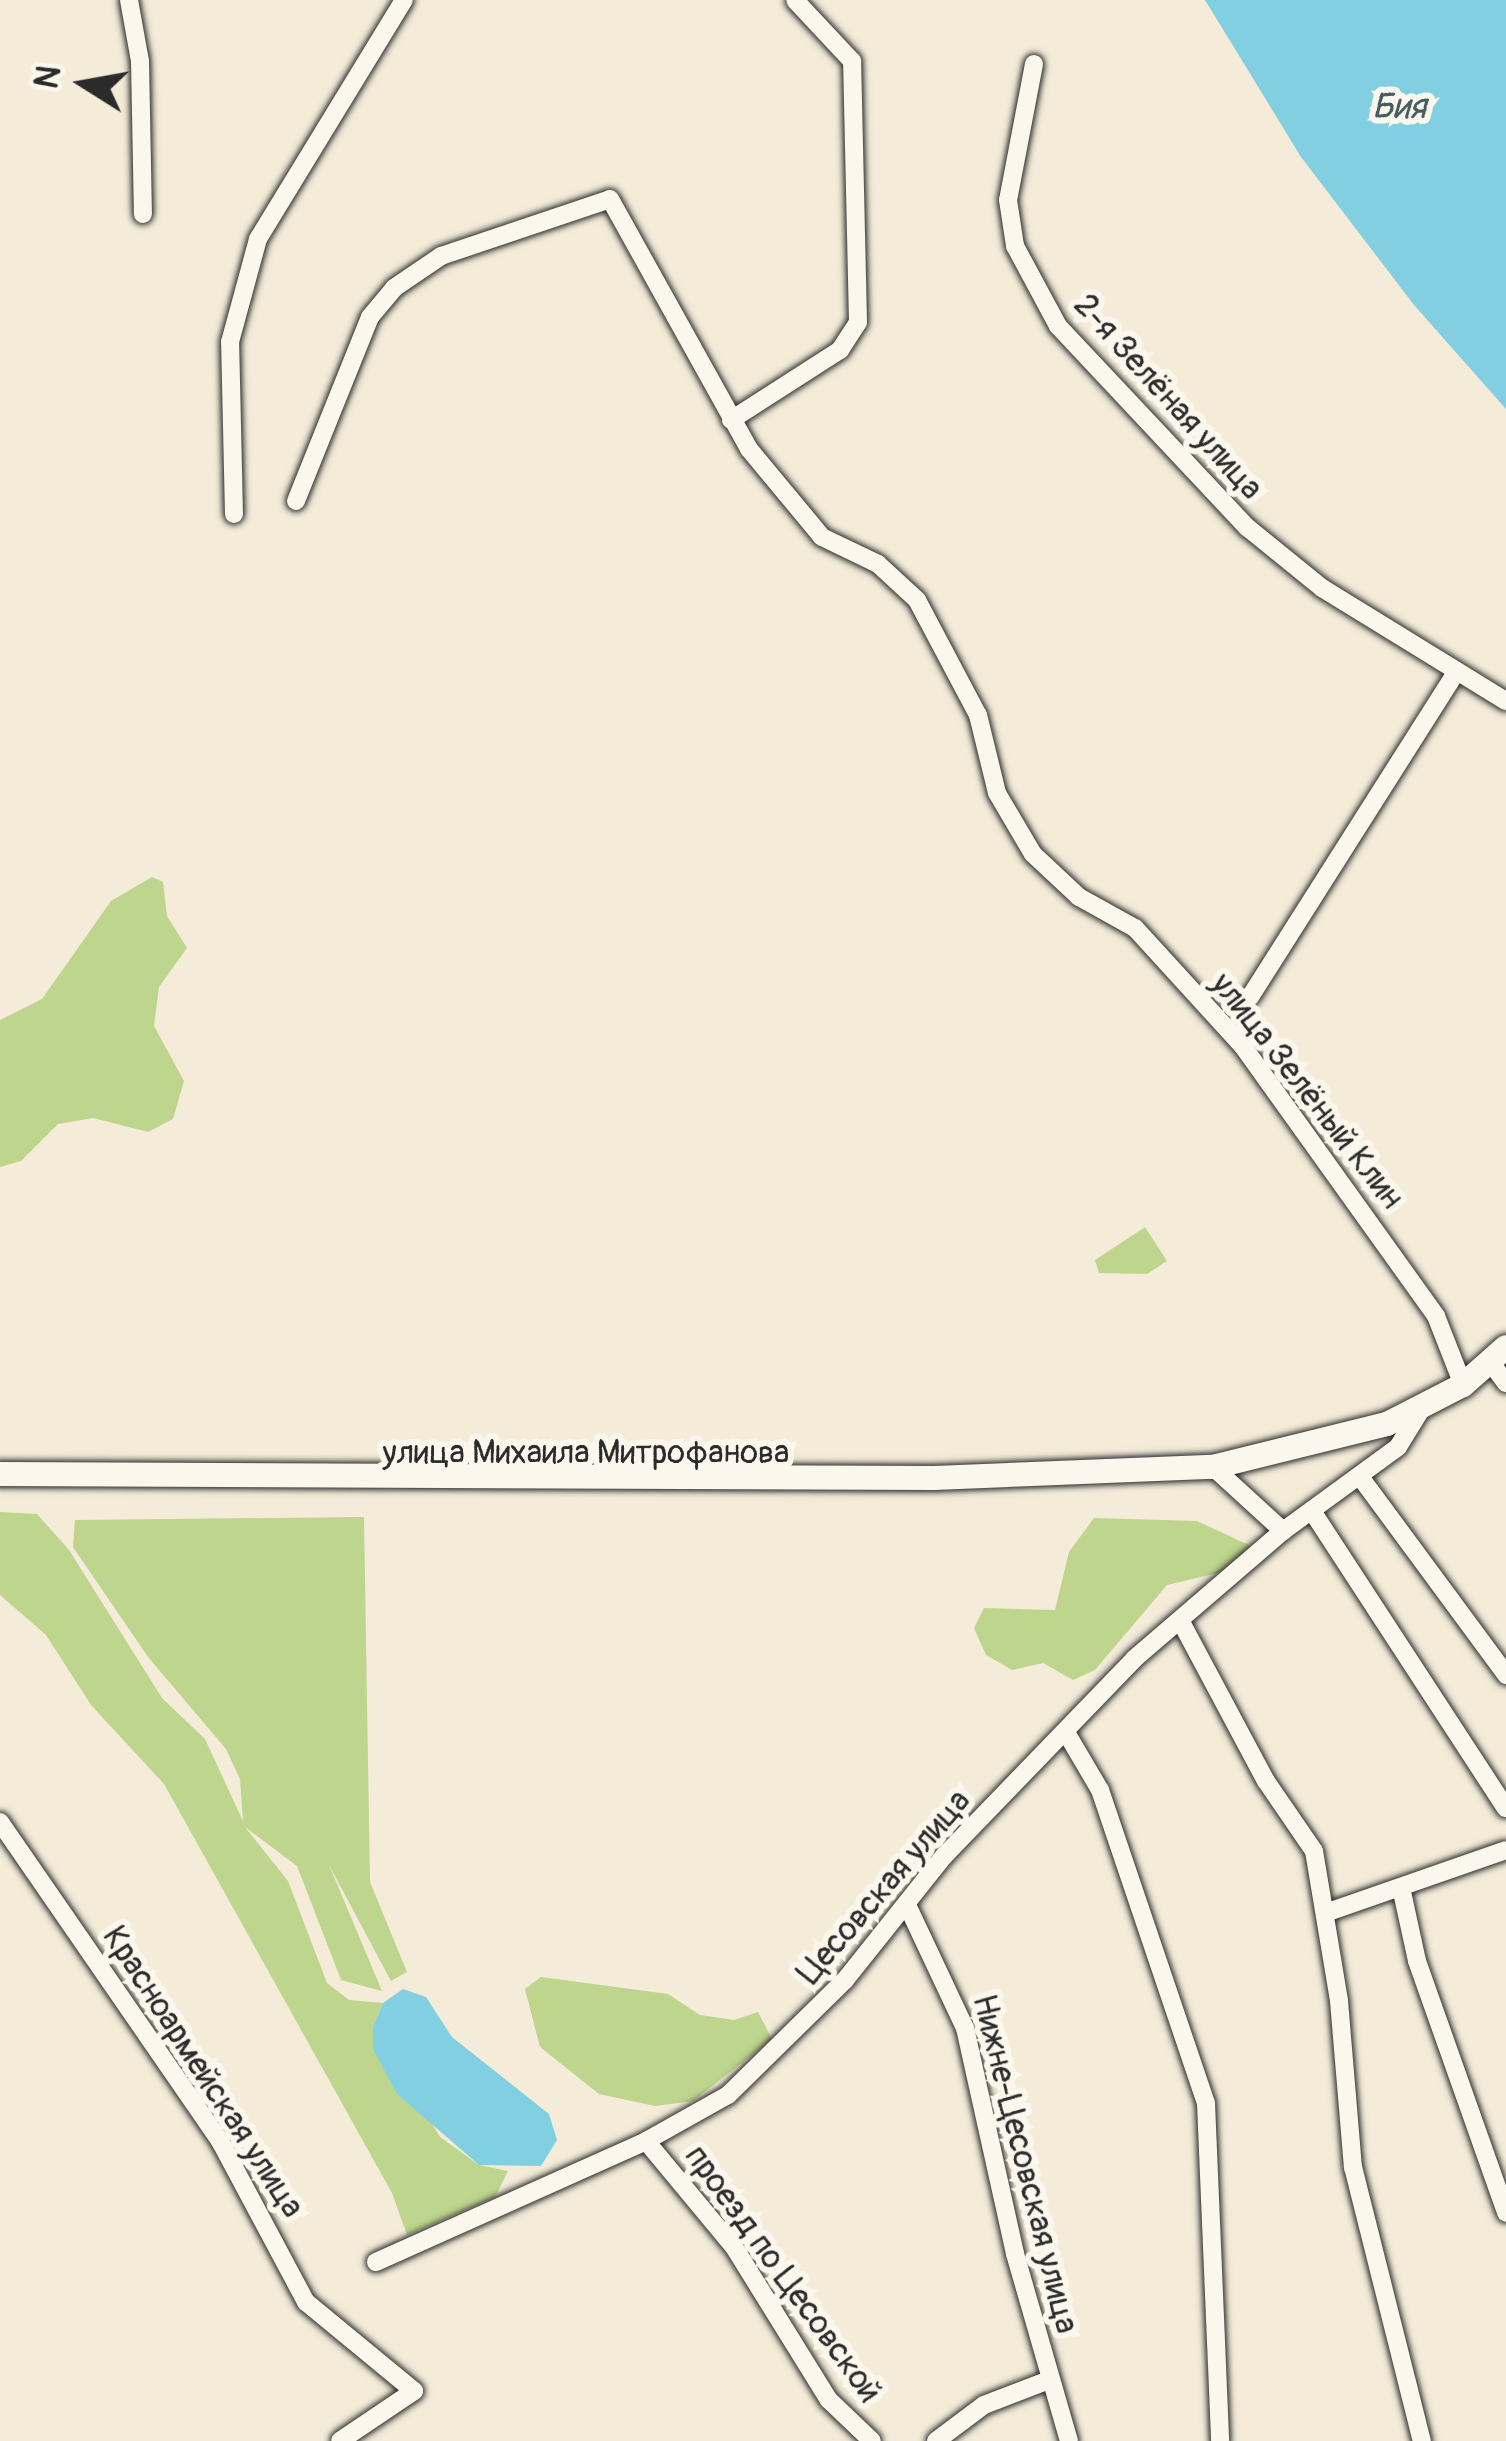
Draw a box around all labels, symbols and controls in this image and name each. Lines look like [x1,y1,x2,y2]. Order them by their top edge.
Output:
north arrow [24,24,144,144]
text: N [26,62,70,92]
water label: Бия [1372,85,1426,129]
street label: 2-я Зелёная улица [1065,286,1271,508]
street label: улица Зелёный Клин [1203,965,1411,1217]
street label: улица Михаила Митрофанова [383,1433,789,1473]
street label: Цесовская улица [789,1782,979,1992]
street label: Красноармейская улица [94,1919,312,2225]
street label: Нижне-Цесовская улица [964,1990,1086,2338]
street label: проезд по Цесовской [676,2137,890,2411]

